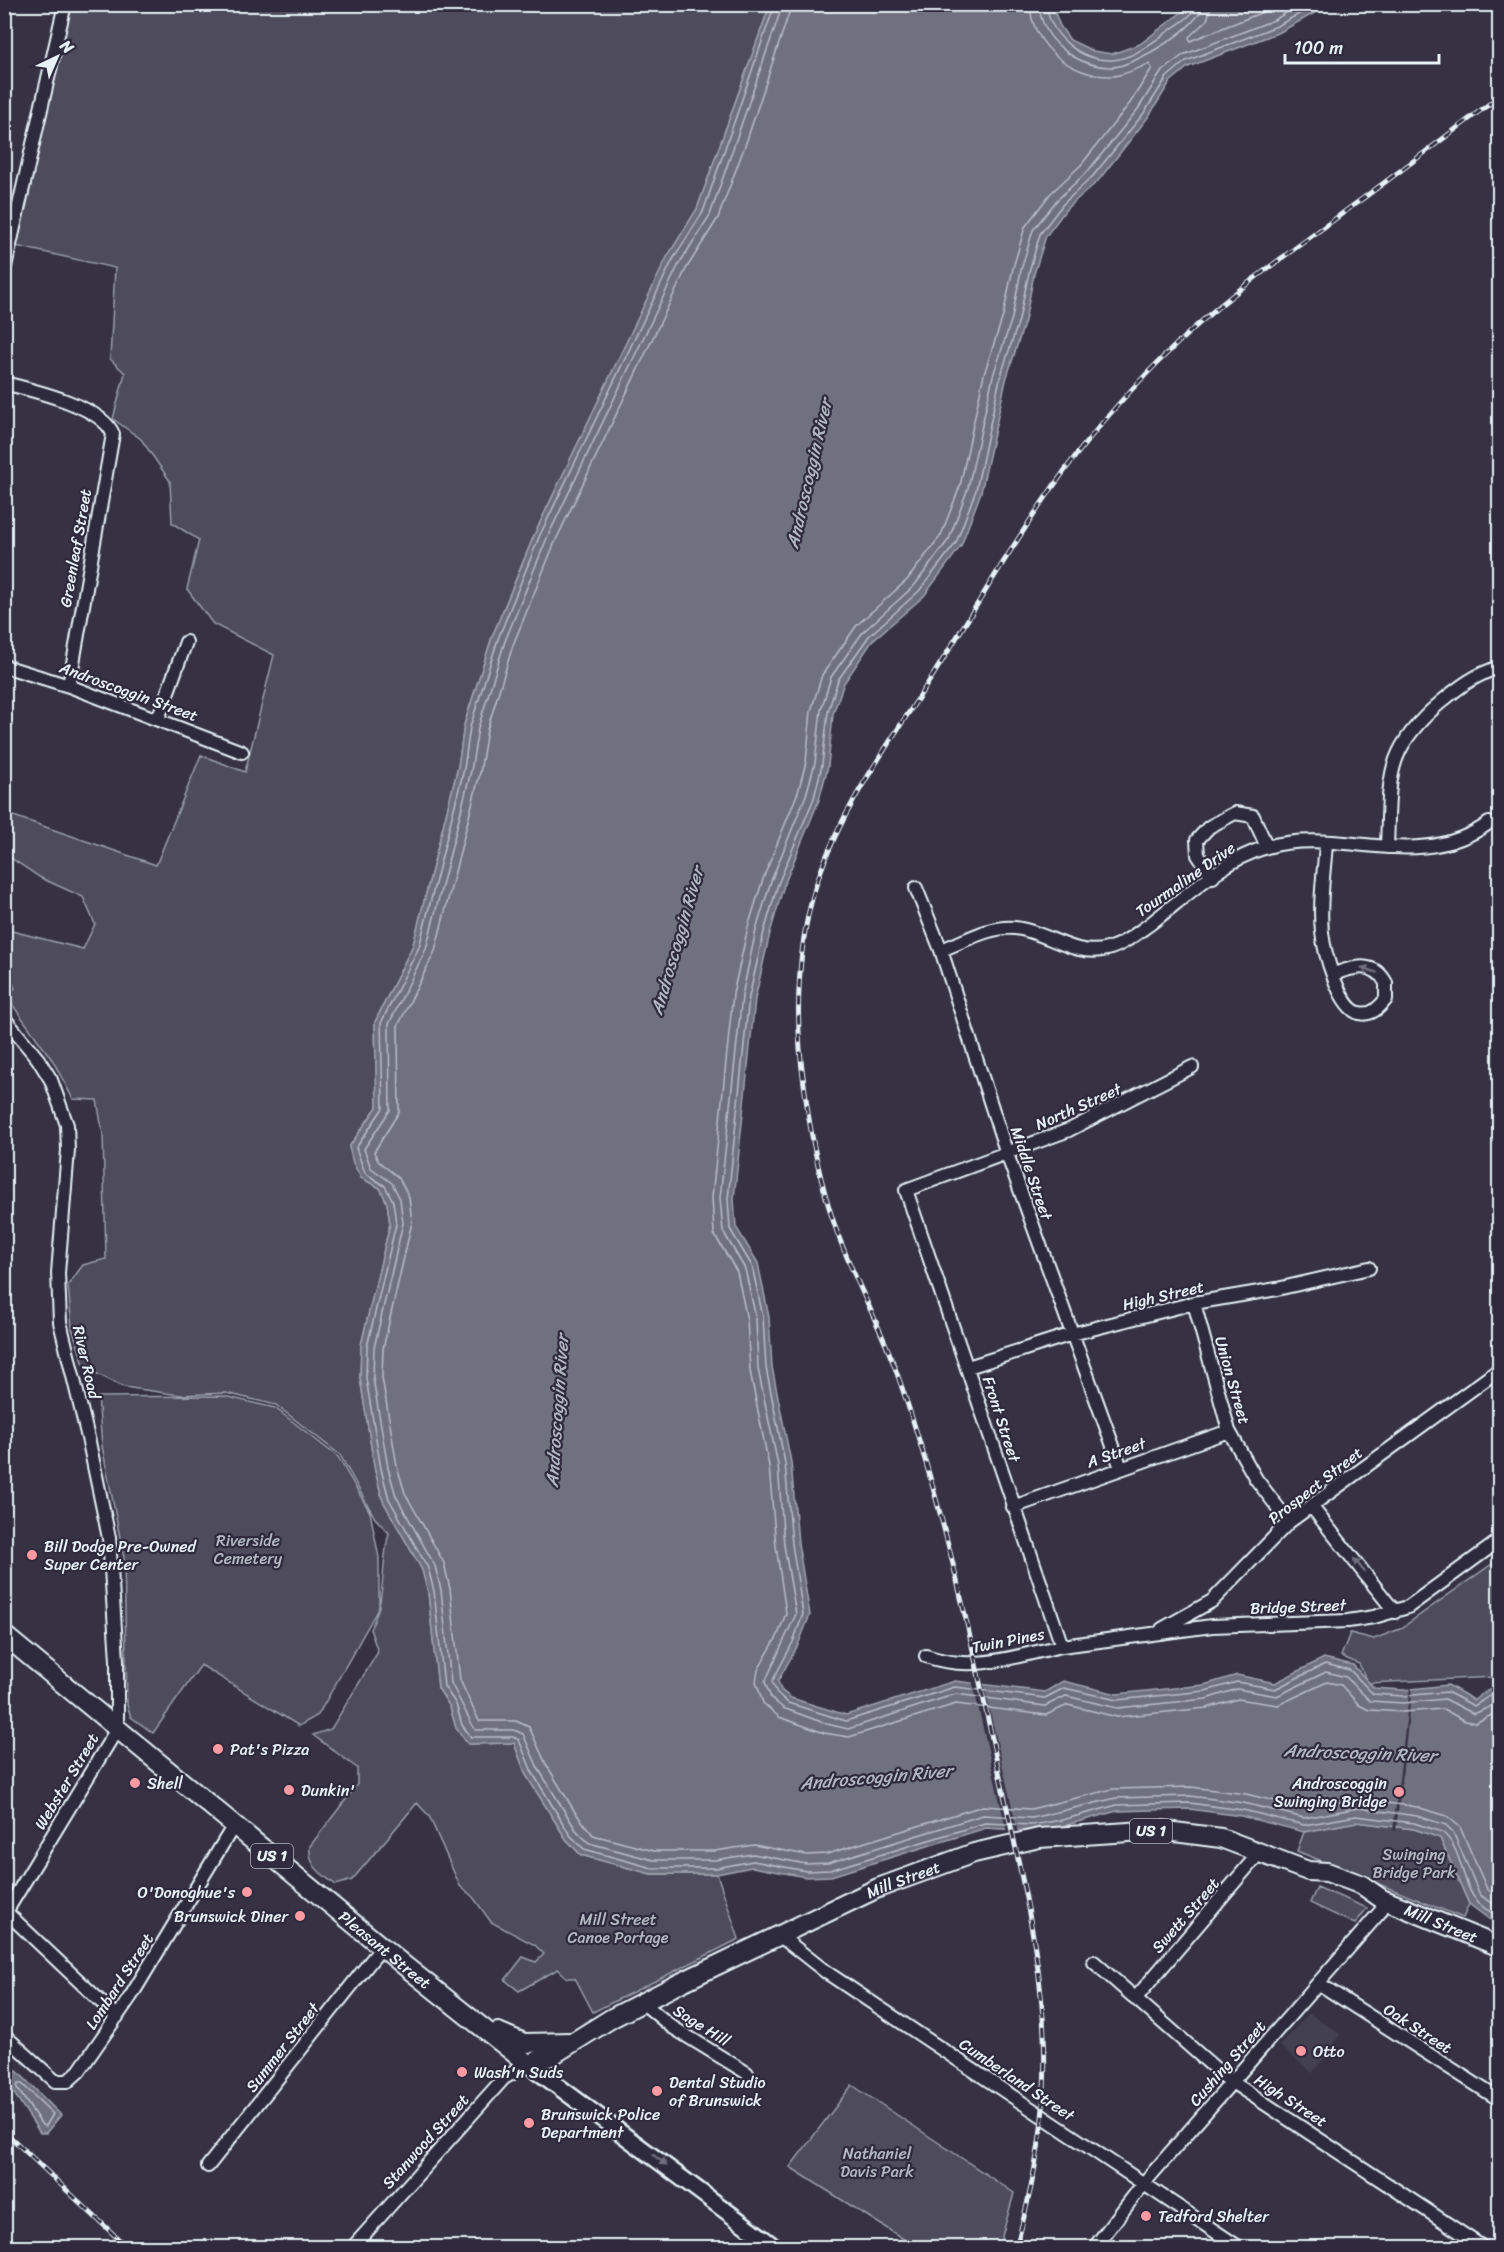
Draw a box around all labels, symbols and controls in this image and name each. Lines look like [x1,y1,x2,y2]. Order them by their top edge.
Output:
north arrow [27,27,87,87]
scale bar [1285,27,1440,65]
text: N [52,32,82,61]
text: 100 m [1294,32,1343,64]
water label: Androscoggin River [776,393,843,553]
street label: Greenleaf Street [51,487,100,610]
street label: Androscoggin Street [55,653,202,730]
street label: Tourmaline Drive [1129,834,1242,925]
water label: Androscoggin River [640,860,714,1020]
one-way arrow [1360,964,1378,974]
street label: North Street [1030,1074,1127,1138]
street label: Middle Street [1002,1122,1061,1224]
street label: High Street [1119,1272,1207,1319]
street label: River Road [64,1323,109,1403]
water label: Androscoggin River [536,1330,579,1489]
street label: Union Street [1206,1333,1259,1428]
street label: Front Street [974,1372,1029,1467]
street label: A Street [1082,1429,1150,1476]
street label: Prospect Street [1261,1439,1369,1532]
park label: Riverside Cemetery [214,1526,283,1573]
place label: Bill Dodge Pre-Owned Super Center [44,1532,198,1579]
marker: Bill Dodge Pre-Owned Super Center [25,1548,39,1562]
one-way arrow [1353,1557,1366,1573]
street label: Bridge Street [1250,1590,1347,1623]
street label: Twin Pines [969,1619,1047,1662]
street label: Webster Street [26,1727,107,1835]
water label: Androscoggin River [1282,1734,1440,1772]
place label: Pat's Pizza [230,1735,309,1764]
marker: Pat's Pizza [211,1742,225,1756]
water label: Androscoggin River [798,1754,957,1800]
place label: Shell [147,1769,183,1798]
place label: Androscoggin Swinging Bridge [1274,1769,1387,1816]
marker: Shell [128,1776,142,1790]
place label: Dunkin' [301,1776,355,1805]
marker: Dunkin' [282,1783,296,1797]
marker: Androscoggin Swinging Bridge [1392,1785,1406,1799]
road number: US 1 [1130,1819,1172,1843]
park label: Swinging Bridge Park [1373,1840,1456,1887]
road number: US 1 [251,1844,293,1868]
street label: Mill Street [861,1853,944,1907]
street label: Swett Street [1144,1871,1227,1960]
place label: O'Donoghue's [138,1878,236,1907]
marker: O'Donoghue's [240,1885,254,1899]
street label: Mill Street [1400,1896,1482,1952]
place label: Brunswick Diner [174,1902,289,1931]
street label: Pleasant Street [332,1903,438,1997]
park label: Mill Street Canoe Portage [568,1905,669,1952]
marker: Brunswick Diner [293,1909,307,1923]
street label: Lombard Street [77,1927,162,2036]
street label: Summer Street [238,1995,327,2099]
street label: Oak Street [1377,1995,1458,2062]
street label: Sage Hill [667,1996,737,2055]
street label: Cushing Street [1181,2014,1273,2113]
street label: Cumberland Street [953,2030,1081,2129]
place label: Otto [1313,2037,1345,2066]
marker: Otto [1294,2044,1308,2058]
place label: Wash'n Suds [474,2058,564,2087]
marker: Wash'n Suds [455,2065,469,2079]
street label: High Street [1248,2066,1333,2135]
place label: Dental Studio of Brunswick [669,2068,766,2115]
marker: Dental Studio of Brunswick [650,2084,664,2098]
street label: Stanwood Street [374,2087,476,2196]
place label: Brunswick Police Department [541,2100,660,2147]
marker: Brunswick Police Department [522,2116,536,2130]
park label: Nathaniel Davis Park [840,2139,914,2186]
one-way arrow [653,2154,668,2166]
place label: Tedford Shelter [1158,2202,1270,2231]
marker: Tedford Shelter [1139,2209,1153,2223]

